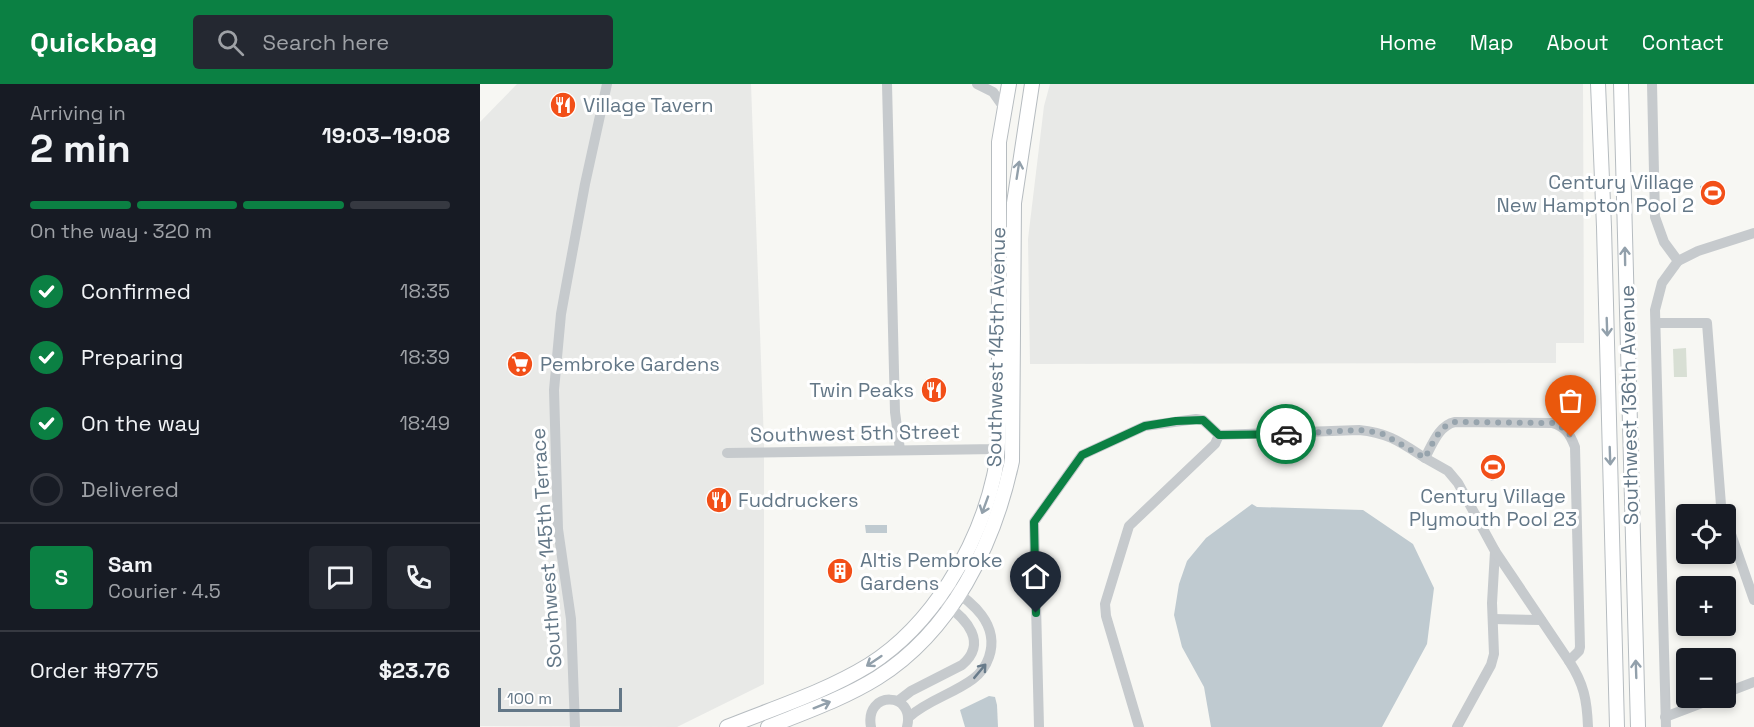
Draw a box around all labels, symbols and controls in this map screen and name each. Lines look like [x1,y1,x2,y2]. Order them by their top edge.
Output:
search box [193,15,613,69]
text: Quickbag [30,24,157,60]
icon: search [214,26,247,59]
text: Search here [262,28,389,56]
text: Home [1379,29,1437,56]
text: Map [1470,29,1514,56]
text: About [1547,29,1609,56]
text: Contact [1642,29,1724,56]
restaurant icon: Village Tavern [548,90,578,120]
place label: Village Tavern [583,92,714,118]
text: Arriving in [30,100,126,126]
text: 19:03–19:08 [322,121,450,149]
text: 2 min [30,124,131,173]
one-way arrow [1013,161,1024,181]
place label: Century Village New Hampton Pool 2 [1496,169,1694,218]
sports icon: Century Village New Hampton Pool 2 [1698,178,1728,208]
text: On the way · 320 m [30,218,212,244]
street label: Southwest 145th Avenue [981,227,1011,467]
one-way arrow [1620,247,1631,267]
icon: check [30,275,63,308]
text: Confirmed [81,277,191,305]
text: 18:35 [400,278,450,304]
street label: Southwest 136th Avenue [1614,285,1644,525]
one-way arrow [1601,316,1613,336]
icon: check [30,341,63,374]
text: Preparing [81,343,183,371]
text: 18:39 [400,344,450,370]
supermarket icon: Pembroke Gardens [505,349,535,379]
place label: Pembroke Gardens [540,351,720,377]
restaurant icon: Twin Peaks [919,375,949,405]
pin [1545,375,1596,437]
place label: Twin Peaks [809,377,914,403]
icon: bag [1554,384,1587,417]
courier [1256,404,1316,464]
icon: check [30,407,63,440]
text: On the way [81,409,200,437]
text: 18:49 [399,410,450,436]
street label: Southwest 5th Street [750,418,960,448]
icon: car [1270,418,1303,451]
street label: Southwest 145th Terrace [525,427,567,669]
one-way arrow [1605,445,1616,465]
sports icon: Century Village Plymouth Pool 23 [1478,452,1508,482]
text: Delivered [81,475,179,503]
place label: Century Village Plymouth Pool 23 [1409,483,1577,532]
restaurant icon: Fuddruckers [704,485,734,515]
place label: Fuddruckers [738,487,859,513]
one-way arrow [979,496,990,514]
map controls [1676,504,1736,708]
button: locate [1676,504,1736,564]
button: chat [309,546,372,609]
button: phone [387,546,450,609]
place label: Altis Pembroke Gardens [860,547,1003,596]
text: Sam [108,550,153,578]
pin [1010,551,1061,613]
building icon: Altis Pembroke Gardens [825,556,855,586]
icon: home [1019,560,1052,593]
text: S [55,563,68,591]
button: + [1676,576,1736,636]
text: Courier · 4.5 [108,578,221,604]
button: − [1676,648,1736,708]
one-way arrow [866,655,882,667]
text: Order #9775 [30,656,159,684]
text: $23.76 [379,656,450,684]
one-way arrow [1630,659,1642,679]
one-way arrow [973,663,986,679]
scale bar [498,685,622,712]
text: 100 m [507,688,552,709]
one-way arrow [812,699,831,710]

